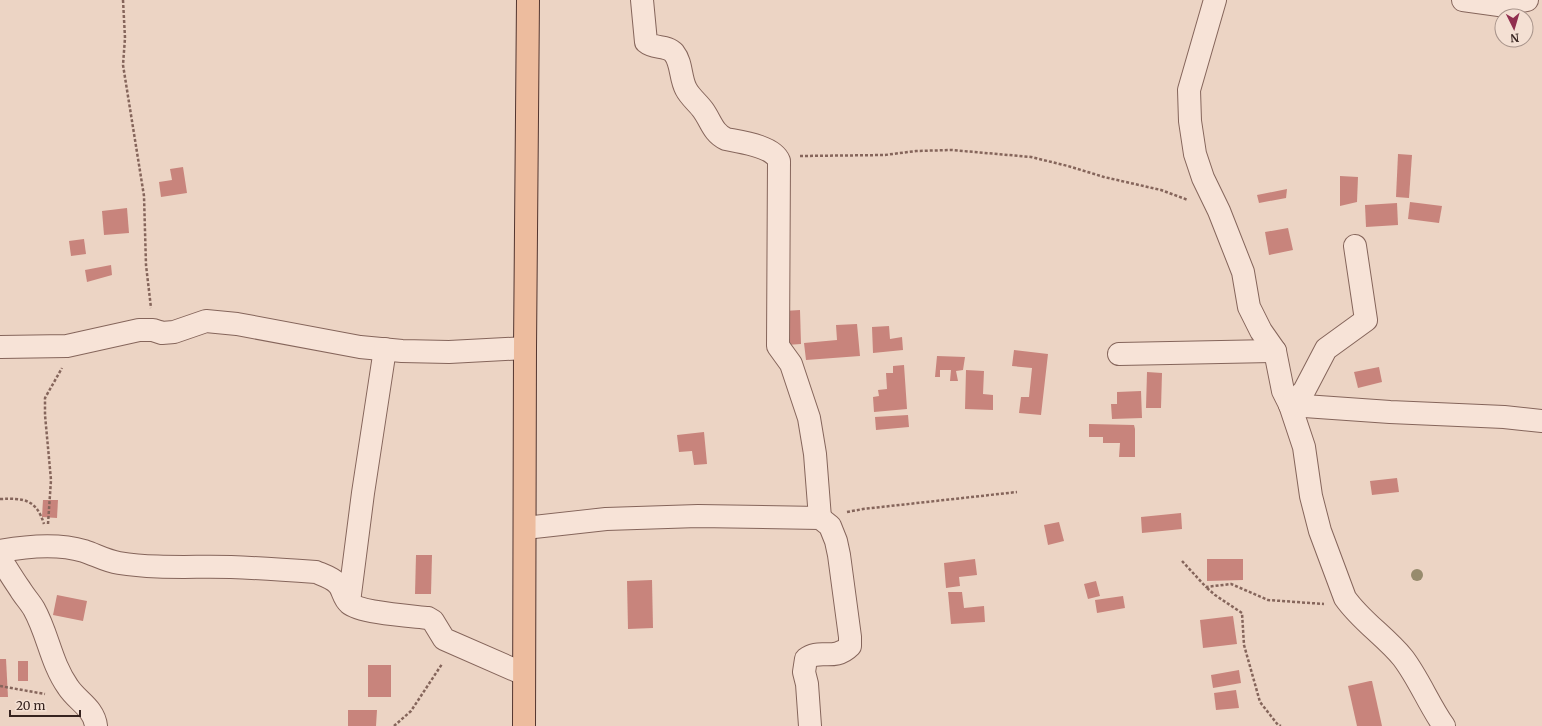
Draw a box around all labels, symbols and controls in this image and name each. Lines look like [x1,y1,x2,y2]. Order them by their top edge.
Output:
north arrow [1494,8,1534,48]
text: N [1510,31,1520,45]
scale bar [10,692,80,718]
text: 20 m [16,698,45,713]

